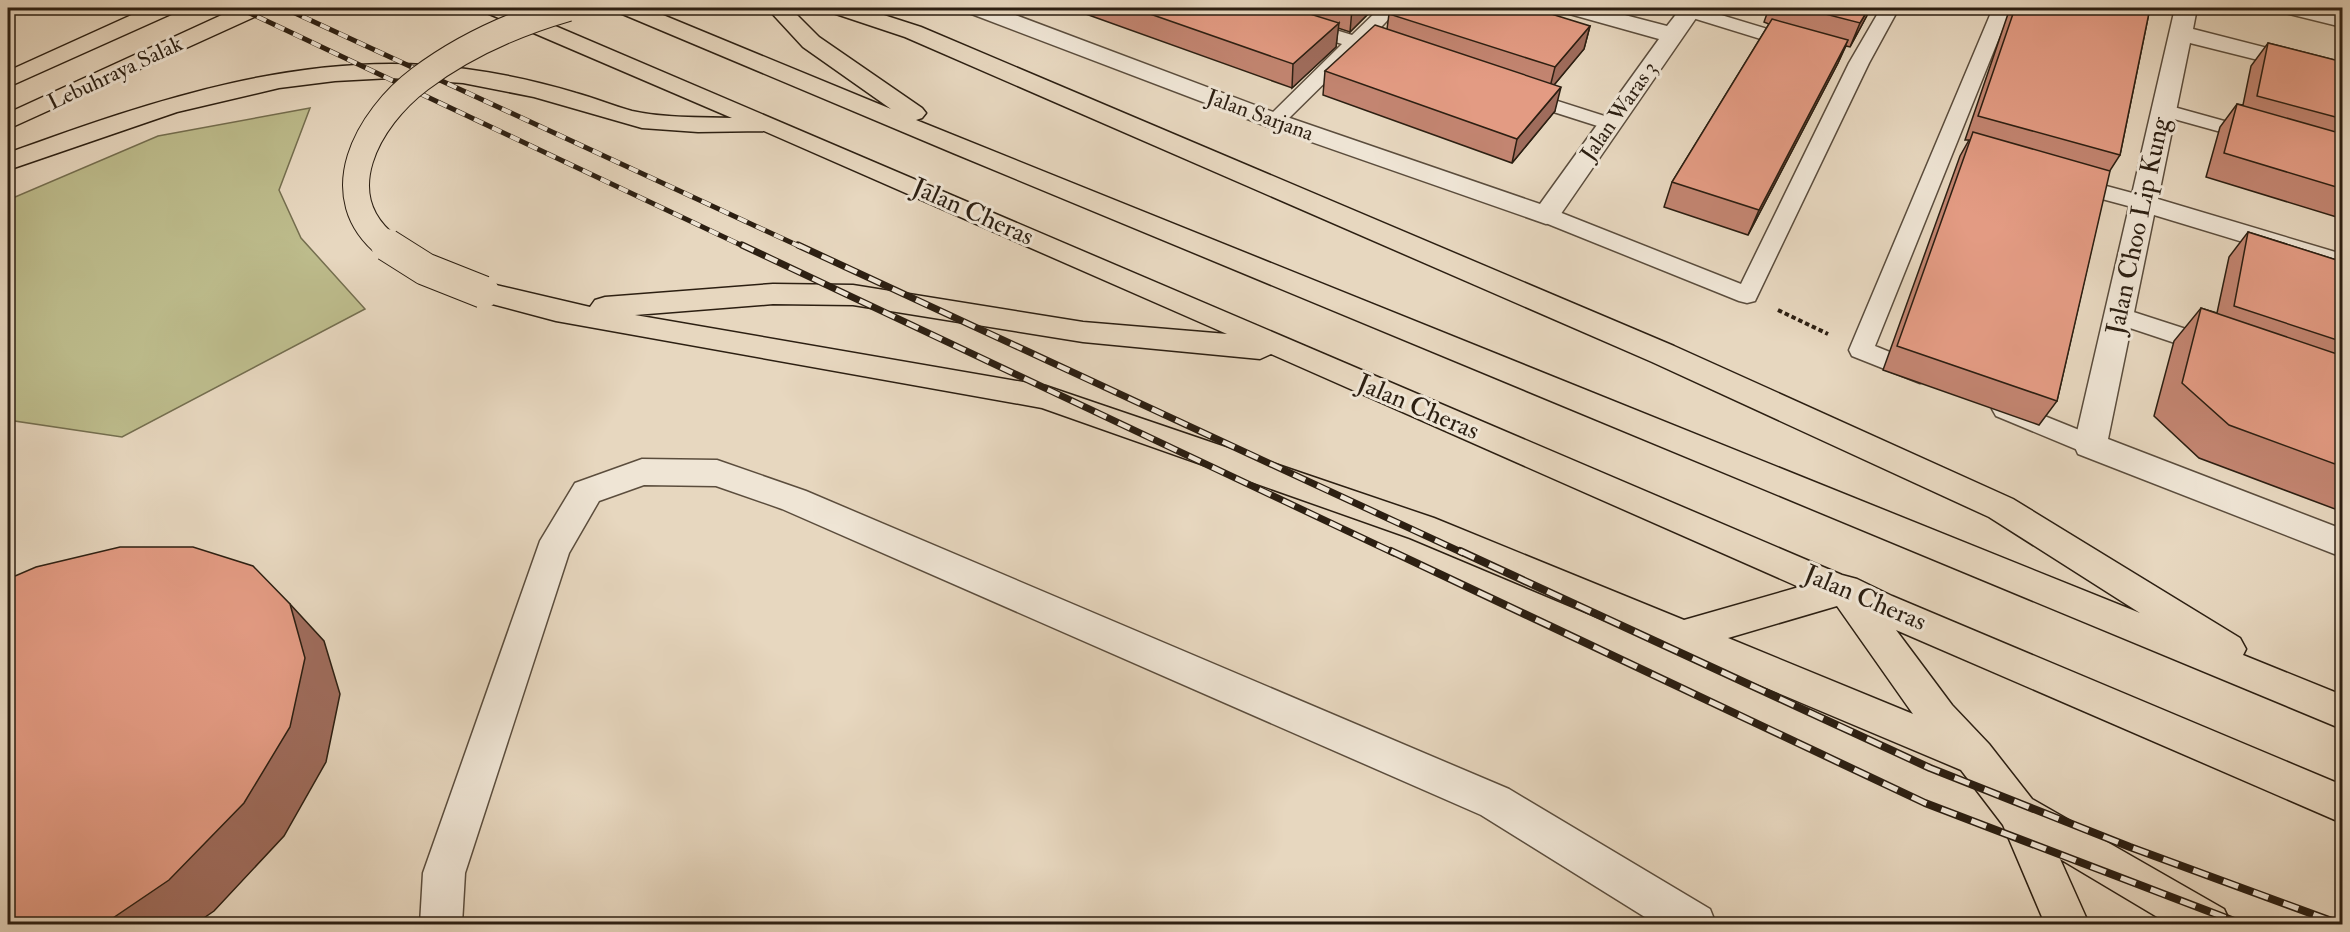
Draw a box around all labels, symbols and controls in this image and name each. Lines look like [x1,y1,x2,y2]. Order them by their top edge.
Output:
street label: Lebuhraya Salak [43,29,187,116]
street label: Jalan Waras 3 [1574,56,1664,167]
street label: Jalan Sarjana [1202,82,1318,148]
street label: Jalan Choo Lip Kung [2099,113,2178,339]
street label: Jalan Cheras [906,171,1039,253]
street label: Jalan Cheras [1351,367,1484,447]
street label: Jalan Cheras [1798,558,1931,638]

